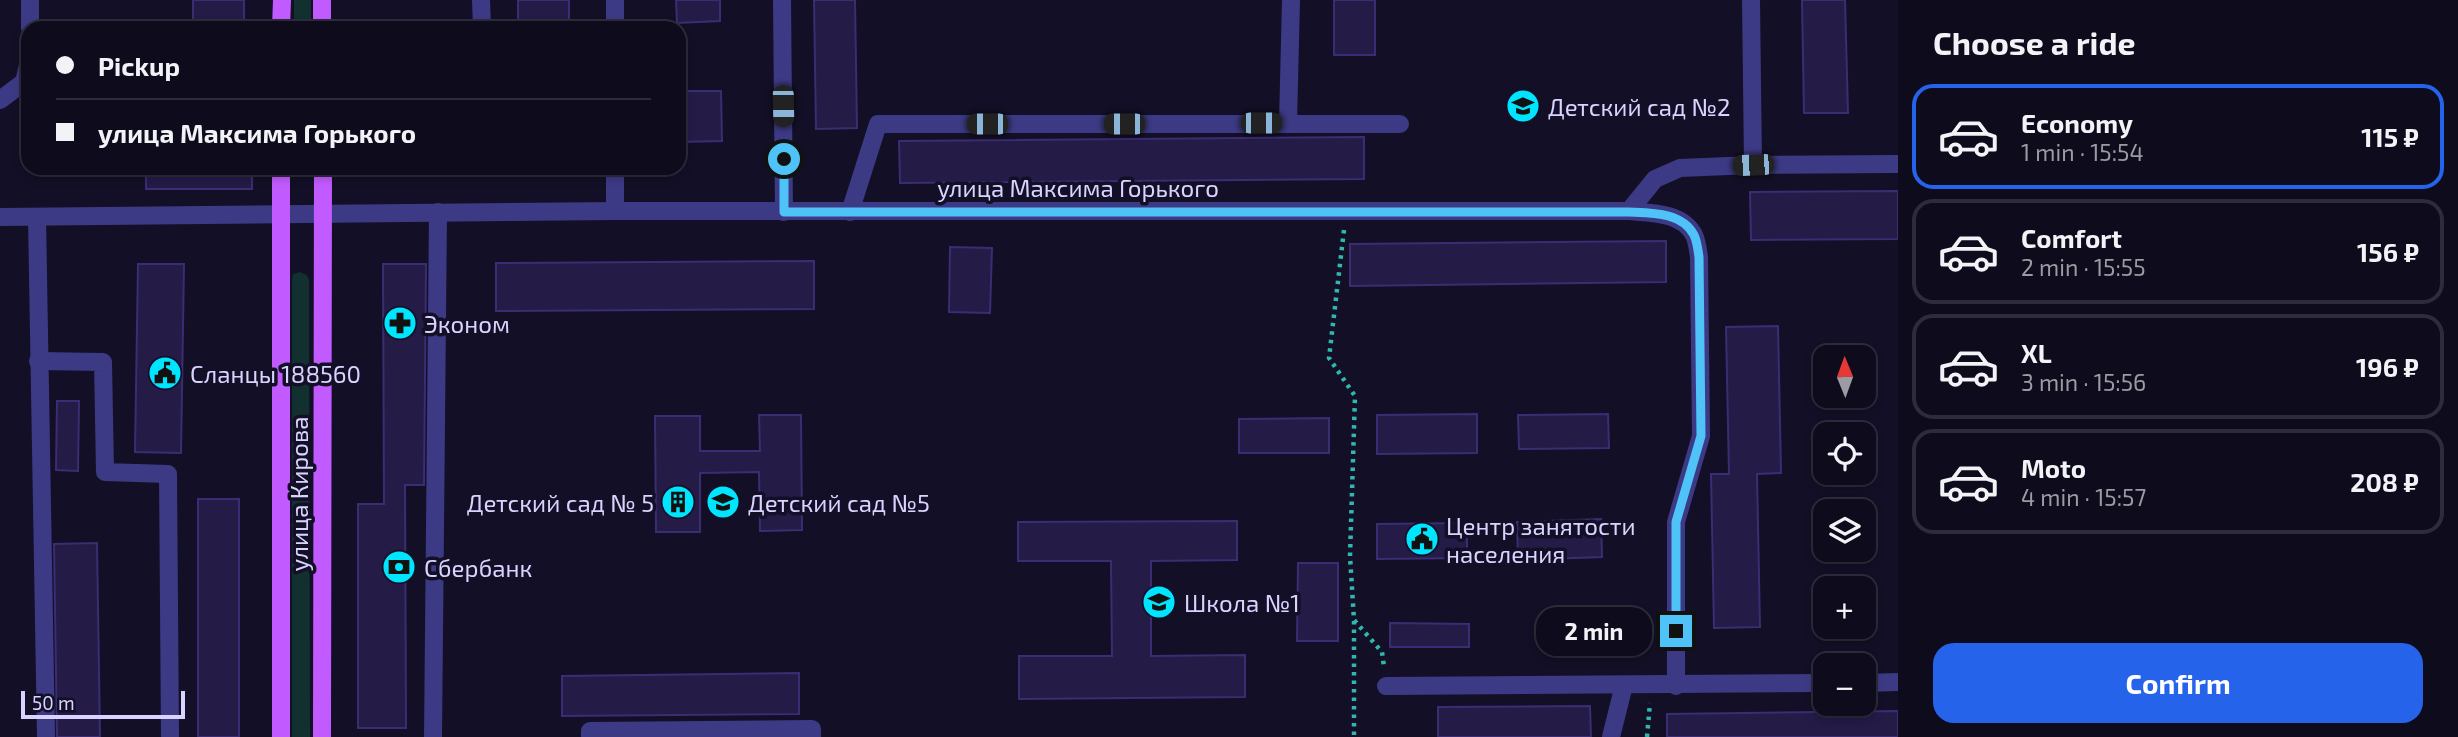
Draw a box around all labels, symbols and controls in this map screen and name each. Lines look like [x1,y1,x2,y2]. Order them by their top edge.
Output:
text: Choose a ride [1933,23,2136,61]
text: Pickup [98,50,180,81]
car [773,85,794,127]
school or university icon: Детский сад №2 [1504,87,1542,125]
place label: Детский сад №2 [1548,92,1731,121]
icon: car [1937,105,2000,168]
text: Economy [2021,107,2133,138]
car [1241,113,1283,134]
car [967,114,1009,135]
car [1104,114,1146,135]
text: улица Максима Горького [98,117,416,148]
text: 115 ₽ [2361,121,2419,152]
text: 1 min · 15:54 [2021,138,2144,166]
route start [768,143,800,175]
car [1732,154,1775,176]
street label: улица Максима Горького [937,173,1219,203]
icon: car [1937,220,2000,283]
text: Comfort [2021,222,2122,253]
text: 156 ₽ [2357,236,2419,267]
text: 2 min · 15:55 [2021,253,2146,281]
pharmacy icon: Эконом [381,304,419,342]
place label: Эконом [424,309,510,338]
icon: car [1937,335,2000,398]
text: XL [2021,337,2052,368]
north arrow [1813,345,1876,408]
map controls [1813,345,1876,716]
text: 196 ₽ [2356,351,2419,382]
public building icon: Сланцы 188560 [146,354,184,392]
place label: Сланцы 188560 [190,359,361,388]
text: 3 min · 15:56 [2021,368,2146,396]
street label: улица Кирова [284,416,314,572]
button: locate [1813,422,1876,485]
icon: car [1937,450,2000,513]
text: Moto [2021,452,2086,483]
text: 208 ₽ [2350,466,2419,497]
building icon: Детский сад № 5 [659,483,697,521]
school or university icon: Детский сад №5 [704,483,742,521]
text: 4 min · 15:57 [2021,483,2146,511]
place label: Детский сад № 5 [467,488,654,517]
place label: Детский сад №5 [748,488,930,517]
button: layers [1813,499,1876,562]
place label: Центр занятости населения [1446,511,1636,568]
public building icon: Центр занятости населения [1403,520,1441,558]
bank icon: Сбербанк [380,548,418,586]
place label: Сбербанк [424,553,532,582]
button: + [1813,576,1876,639]
school or university icon: Школа №1 [1140,583,1178,621]
place label: Школа №1 [1184,588,1300,617]
callout: 2 min [1536,606,1652,656]
route end [1660,615,1692,647]
text: 2 min [1565,617,1623,645]
button: Confirm [1933,643,2423,723]
button: − [1813,653,1876,716]
scale bar [21,688,186,720]
text: 50 m [32,691,75,714]

